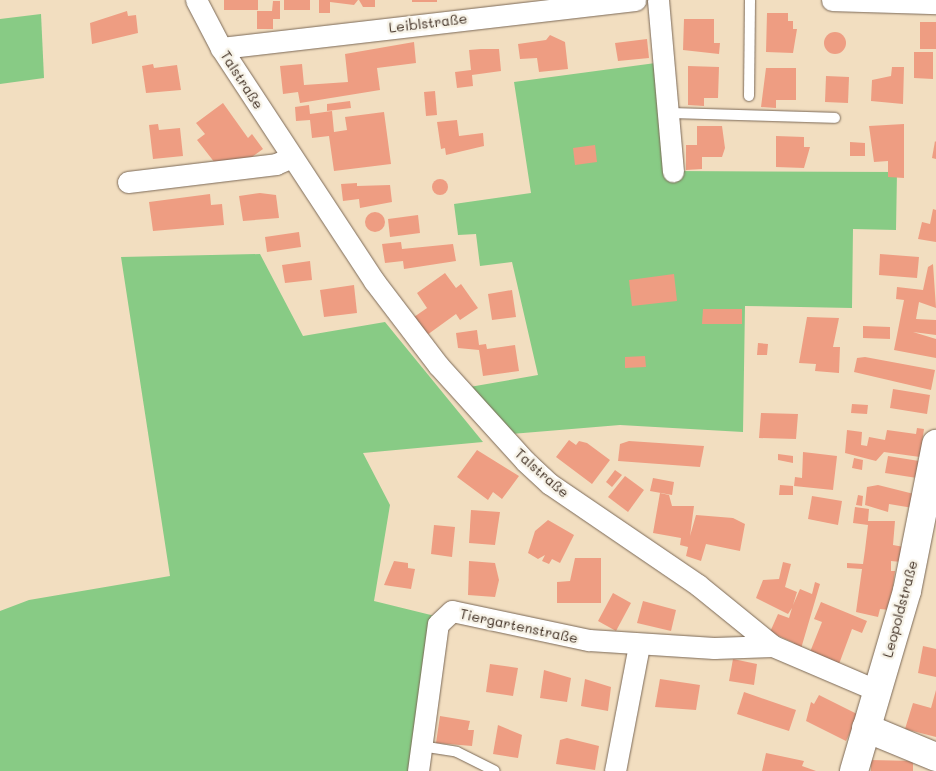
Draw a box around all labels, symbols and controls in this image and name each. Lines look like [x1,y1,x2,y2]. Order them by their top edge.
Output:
street label: Leiblstraße [388,10,468,36]
street label: Talstraße [217,48,267,112]
street label: Talstraße [511,445,573,501]
street label: Leopoldstraße [879,559,921,659]
street label: Tiergartenstraße [458,605,580,647]

